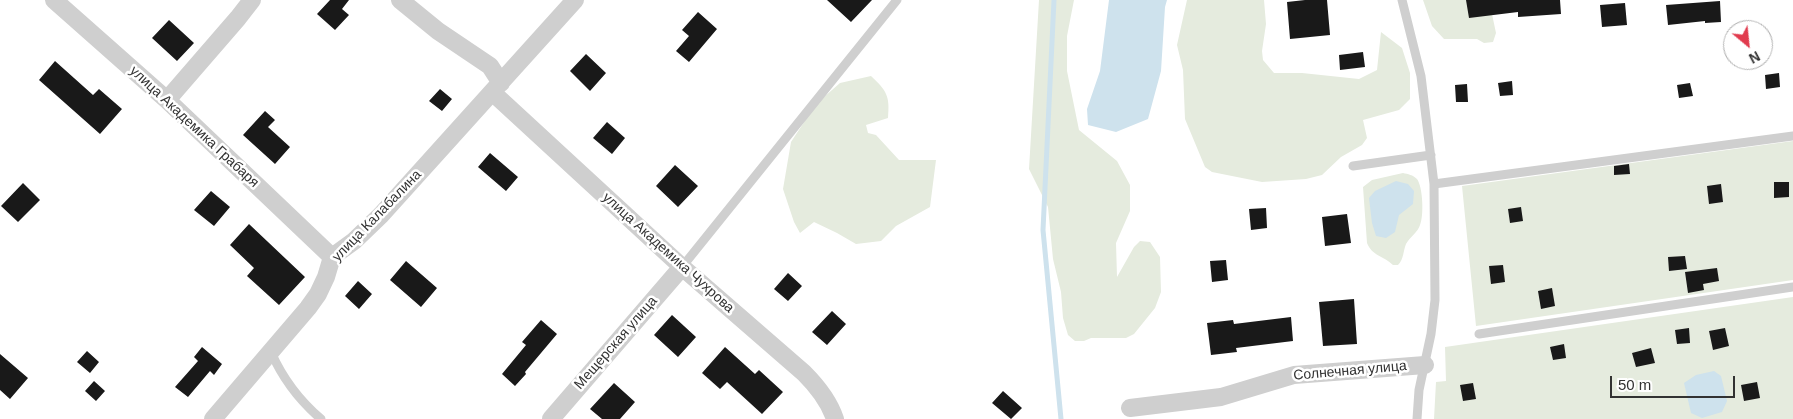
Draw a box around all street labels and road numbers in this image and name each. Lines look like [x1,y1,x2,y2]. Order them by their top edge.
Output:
street label: улица Академика Грабаря [126,63,262,191]
street label: улица Калабалина [329,167,425,265]
street label: улица Академика Чухрова [599,189,737,317]
street label: Мещерская улица [571,293,661,393]
street label: Солнечная улица [1293,358,1407,384]

